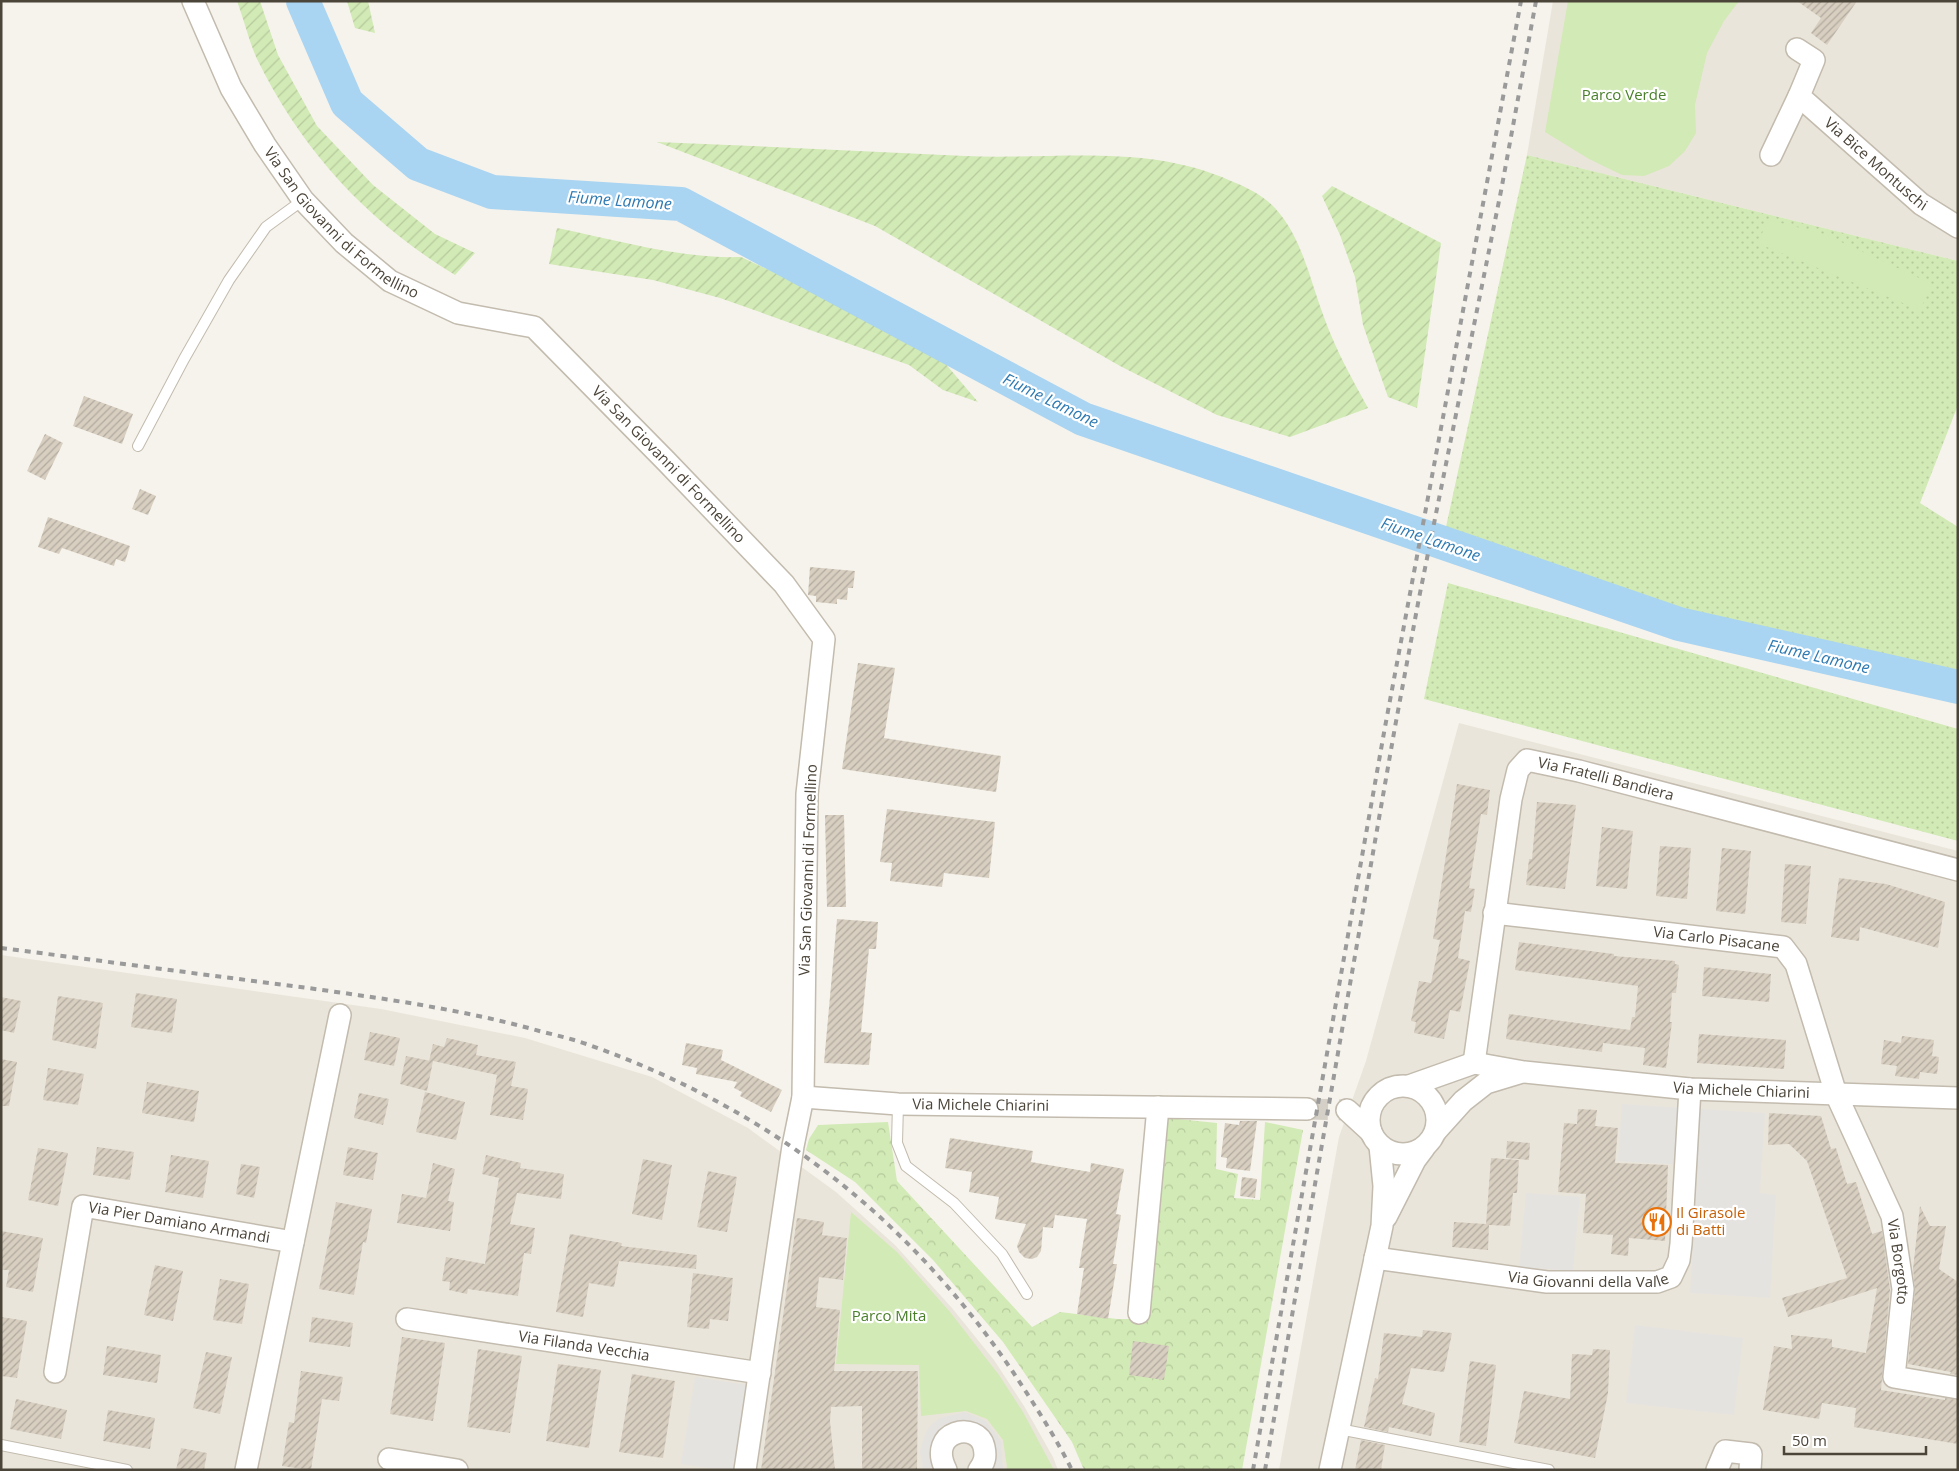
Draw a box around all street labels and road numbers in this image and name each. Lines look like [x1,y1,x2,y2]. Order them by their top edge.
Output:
street label: Via Bice Montuschi [1821,112,1932,215]
street label: Via San Giovanni di Formellino [260,143,423,302]
street label: Via San Giovanni di Formellino [588,381,750,547]
street label: Via Fratelli Bandiera [1536,752,1676,804]
street label: Via San Giovanni di Formellino [793,764,821,976]
street label: Via Carlo Pisacane [1652,921,1781,956]
street label: Via Michele Chiarini [1672,1076,1810,1102]
street label: Via Michele Chiarini [912,1093,1049,1115]
street label: Via Pier Damiano Armandi [87,1196,272,1247]
street label: Via Borgotto [1884,1217,1914,1306]
street label: Via Giovanni della Valle [1507,1266,1671,1291]
street label: Via Filanda Vecchia [517,1325,651,1365]

